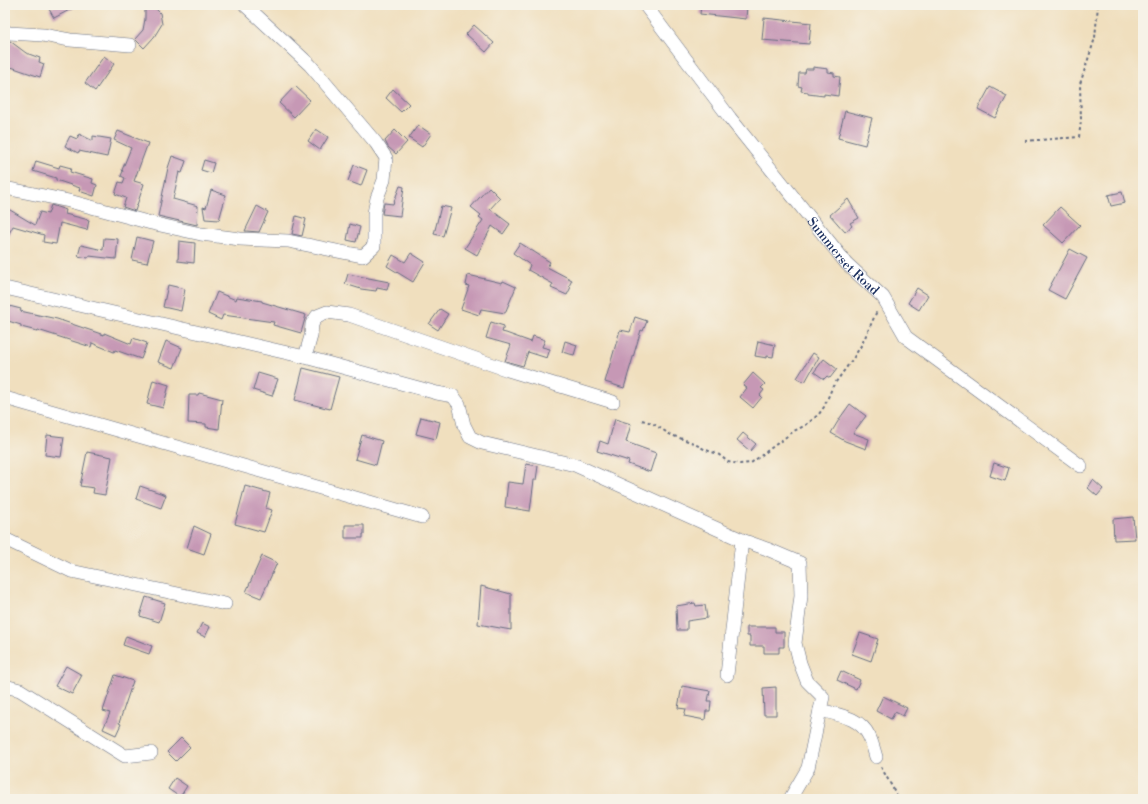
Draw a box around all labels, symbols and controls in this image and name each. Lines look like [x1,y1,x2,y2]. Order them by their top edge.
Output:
street label: Summerset Road [804,214,883,299]

